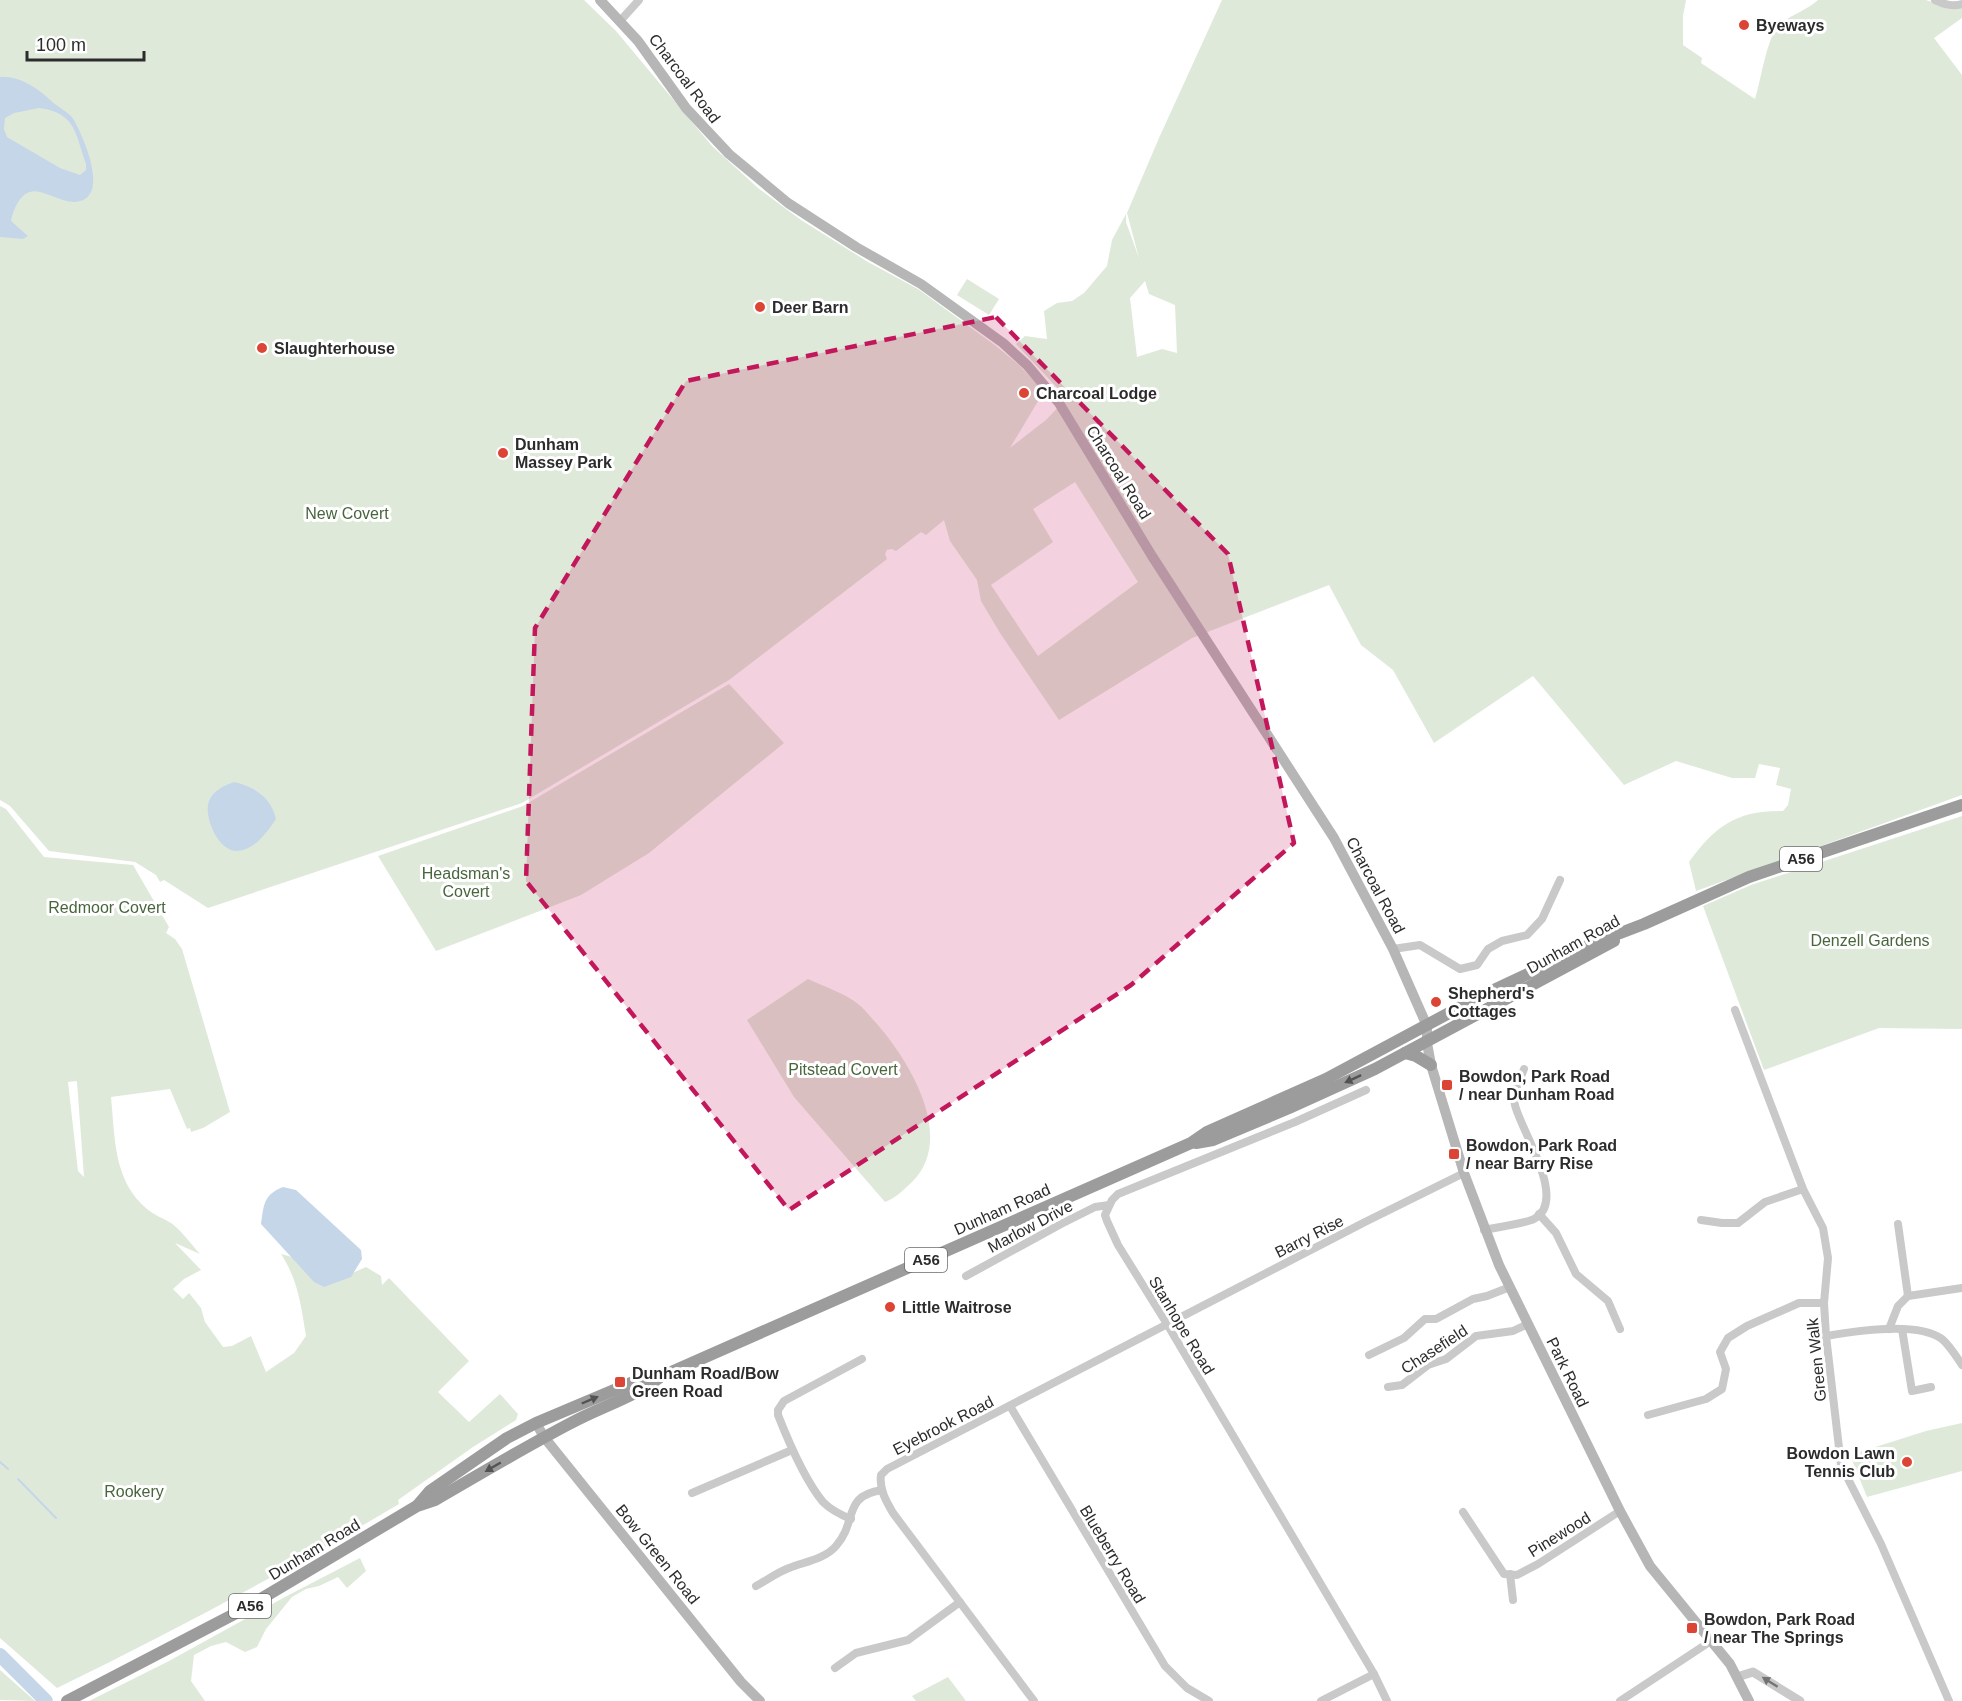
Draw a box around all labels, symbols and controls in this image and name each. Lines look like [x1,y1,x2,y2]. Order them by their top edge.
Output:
place label: Byeways [1756,17,1825,34]
marker: Byeways [1737,18,1751,32]
scale bar [27,24,144,62]
street label: Charcoal Road [646,31,724,126]
text: 100 m [36,35,86,55]
place label: Deer Barn [772,299,848,316]
marker: Deer Barn [753,300,767,314]
place label: Slaughterhouse [274,340,395,357]
marker: Slaughterhouse [255,341,269,355]
place label: Charcoal Lodge [1036,385,1157,402]
marker: Charcoal Lodge [1017,386,1031,400]
street label: Charcoal Road [1083,423,1154,522]
place label: Dunham Massey Park [515,436,612,471]
marker: Dunham Massey Park [496,446,510,460]
park label: New Covert [305,505,389,522]
street label: Charcoal Road [1343,834,1408,936]
road number: A56 [1780,847,1822,871]
park label: Headsman's Covert [422,865,510,900]
park label: Redmoor Covert [48,899,166,916]
street label: Dunham Road [1524,912,1622,977]
park label: Denzell Gardens [1810,932,1930,949]
place label: Shepherd's Cottages [1448,985,1535,1020]
marker: Shepherd's Cottages [1429,995,1443,1009]
park label: Pitstead Covert [788,1061,898,1078]
place label: Bowdon, Park Road / near Dunham Road [1459,1068,1615,1103]
one-way arrow [1344,1075,1362,1084]
marker: Bowdon, Park Road / near Dunham Road [1440,1078,1454,1092]
place label: Bowdon, Park Road / near Barry Rise [1466,1137,1617,1172]
marker: Bowdon, Park Road / near Barry Rise [1447,1147,1461,1161]
street label: Dunham Road [952,1181,1053,1238]
street label: Marlow Drive [985,1197,1076,1256]
street label: Barry Rise [1272,1212,1346,1261]
road number: A56 [905,1248,947,1272]
street label: Stanhope Road [1146,1273,1217,1377]
place label: Little Waitrose [902,1299,1012,1316]
marker: Little Waitrose [883,1300,897,1314]
street label: Green Walk [1804,1316,1829,1403]
street label: Chasefield [1398,1322,1471,1377]
street label: Park Road [1543,1335,1592,1410]
place label: Dunham Road/Bow Green Road [632,1365,779,1400]
marker: Dunham Road/Bow Green Road [613,1375,627,1389]
street label: Eyebrook Road [890,1393,996,1458]
one-way arrow [581,1395,599,1404]
place label: Bowdon Lawn Tennis Club [1787,1445,1895,1480]
marker: Bowdon Lawn Tennis Club [1900,1455,1914,1469]
one-way arrow [485,1461,502,1471]
park label: Rookery [104,1483,164,1500]
street label: Bow Green Road [612,1501,703,1607]
street label: Blueberry Road [1077,1502,1148,1606]
street label: Pinewood [1525,1509,1594,1560]
street label: Dunham Road [266,1516,363,1583]
road number: A56 [229,1594,271,1618]
place label: Bowdon, Park Road / near The Springs [1704,1611,1855,1646]
marker: Bowdon, Park Road / near The Springs [1685,1621,1699,1635]
one-way arrow [1762,1677,1778,1688]

